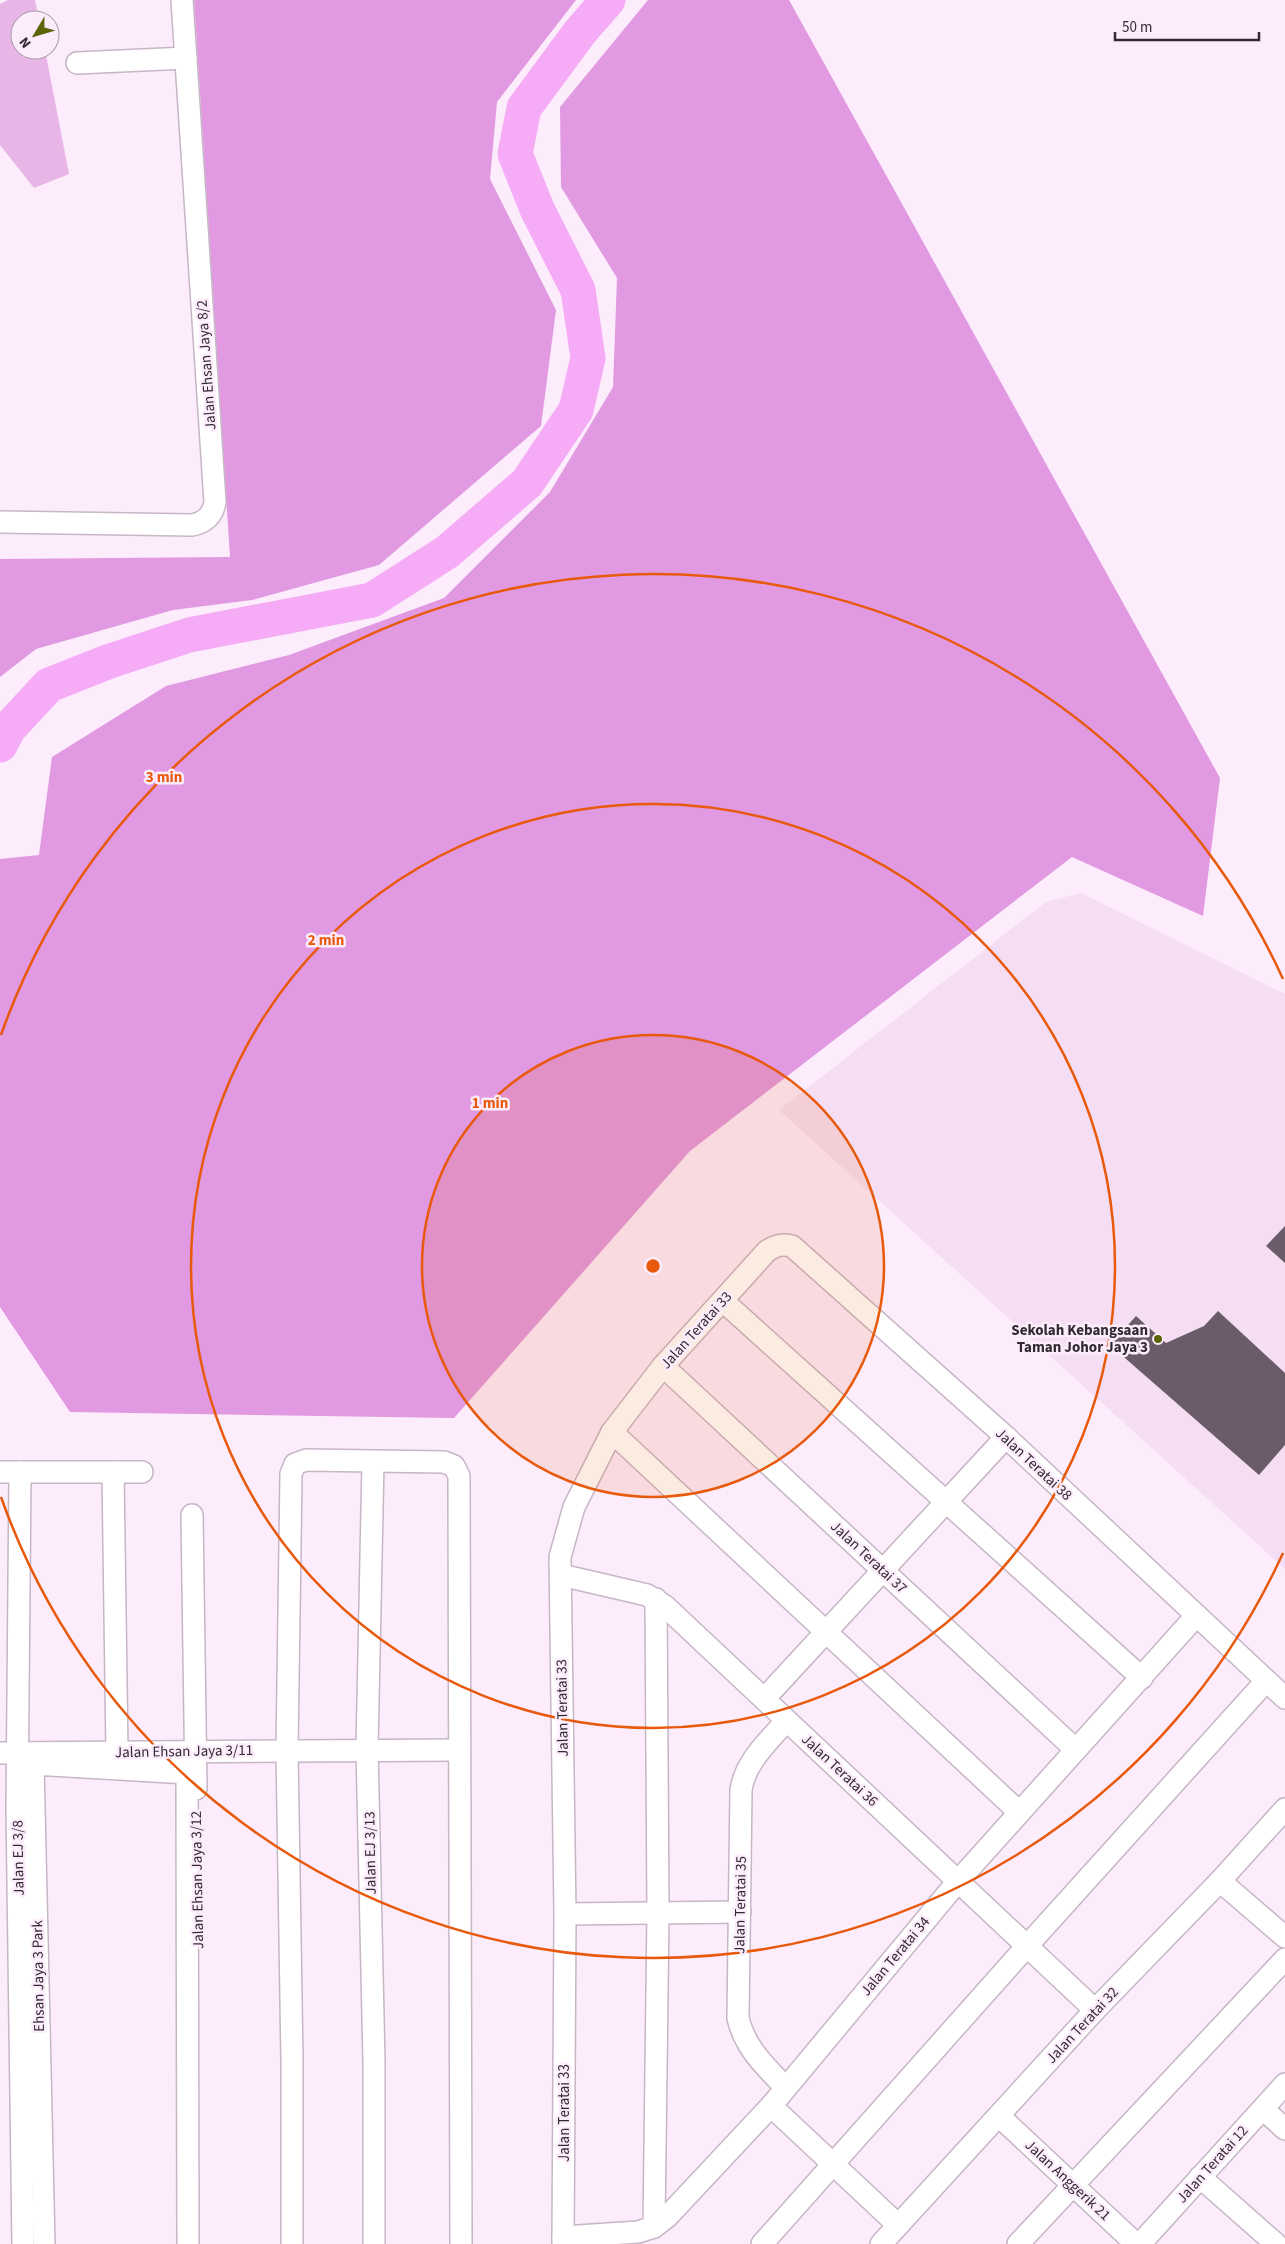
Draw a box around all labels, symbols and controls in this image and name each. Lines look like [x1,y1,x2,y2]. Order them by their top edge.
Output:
north arrow [10,10,60,60]
scale bar [1115,10,1259,42]
text: 50 m [1122,17,1152,38]
text: N [15,33,36,52]
street label: Jalan Ehsan Jaya 8/2 [191,299,222,431]
text: 3 min [146,767,182,788]
text: 2 min [308,930,344,951]
text: 1 min [472,1093,508,1114]
centre of rings [644,1257,662,1275]
street label: Jalan Teratai 33 [656,1287,737,1374]
place label: Sekolah Kebangsaan Taman Johor Jaya 3 [1011,1320,1148,1358]
marker: Sekolah Kebangsaan Taman Johor Jaya 3 [1152,1333,1164,1345]
street label: Jalan Teratai 38 [991,1423,1077,1505]
street label: Jalan Teratai 37 [826,1516,912,1598]
street label: Jalan Teratai 33 [551,1659,574,1757]
street label: Jalan Teratai 36 [797,1729,883,1811]
street label: Jalan Ehsan Jaya 3/11 [115,1740,253,1763]
street label: Jalan Ehsan Jaya 3/12 [186,1811,209,1949]
street label: Jalan EJ 3/13 [359,1811,382,1895]
street label: Jalan EJ 3/8 [7,1820,30,1896]
street label: Jalan Teratai 35 [729,1856,752,1954]
street label: Jalan Teratai 34 [856,1912,935,2001]
street label: Ehsan Jaya 3 Park [27,1919,50,2032]
street label: Jalan Teratai 32 [1041,1982,1123,2068]
street label: Jalan Teratai 33 [554,2064,575,2162]
street label: Jalan Teratai 12 [1172,2121,1253,2208]
street label: Jalan Anggerik 21 [1020,2135,1115,2226]

